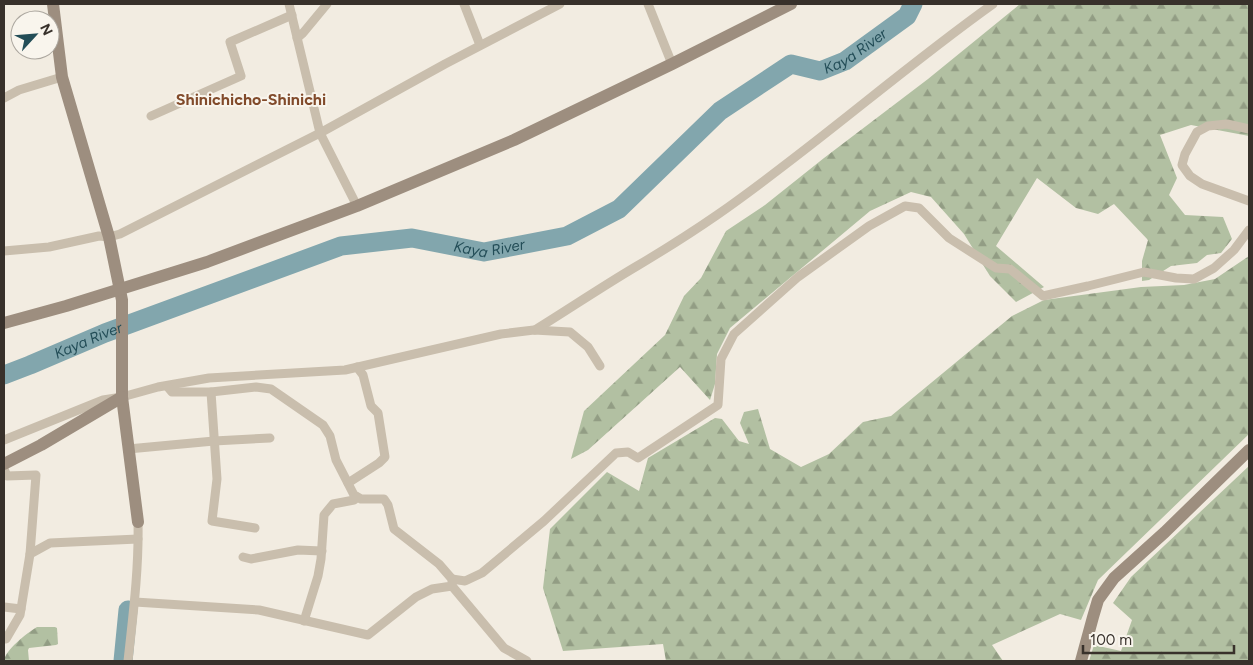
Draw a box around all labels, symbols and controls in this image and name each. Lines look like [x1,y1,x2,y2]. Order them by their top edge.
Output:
north arrow [10,10,60,60]
text: N [36,21,56,38]
water label: Kaya River [821,24,891,78]
district label: Shinichicho-Shinichi [176,90,326,109]
water label: Kaya River [452,235,527,262]
water label: Kaya River [51,318,125,363]
scale bar [1083,622,1234,654]
text: 100 m [1090,631,1132,649]

